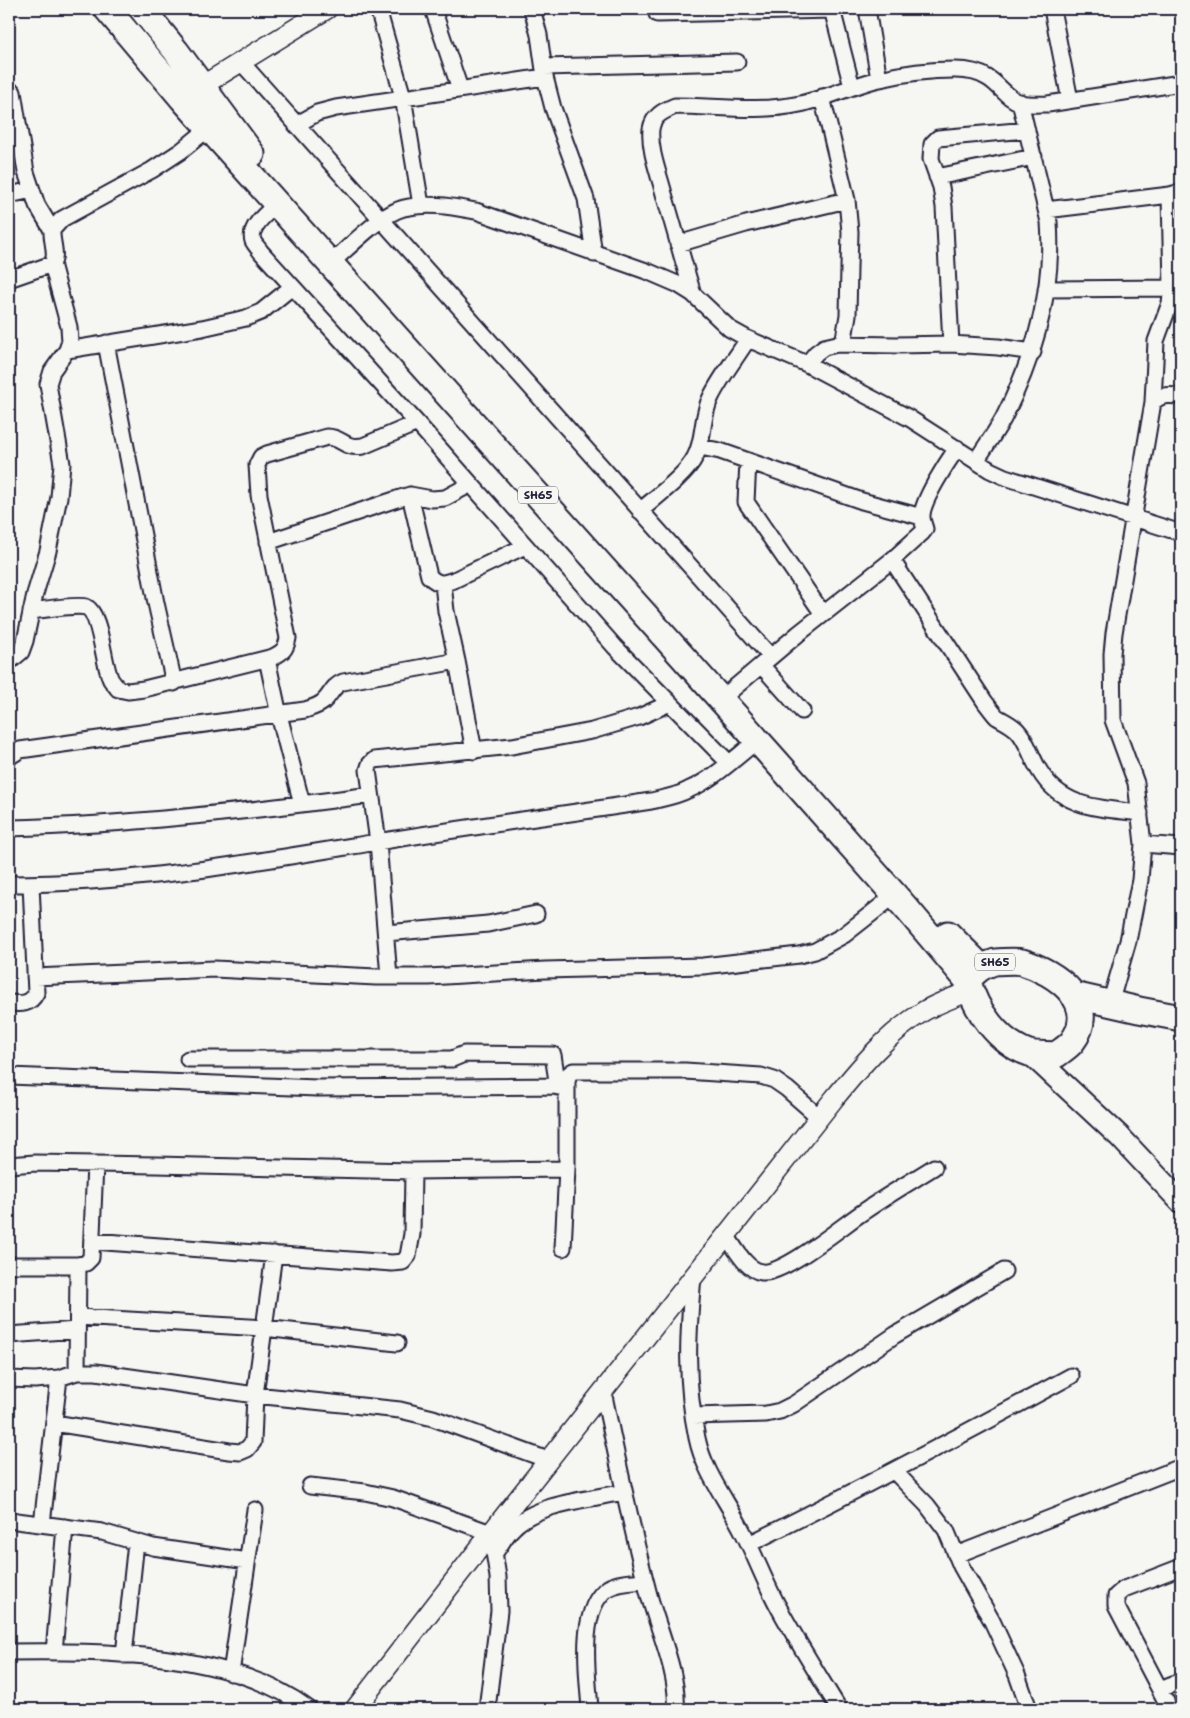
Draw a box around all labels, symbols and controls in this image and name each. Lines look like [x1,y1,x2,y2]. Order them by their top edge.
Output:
road number: SH65 [518,486,558,504]
road number: SH65 [975,954,1015,970]

